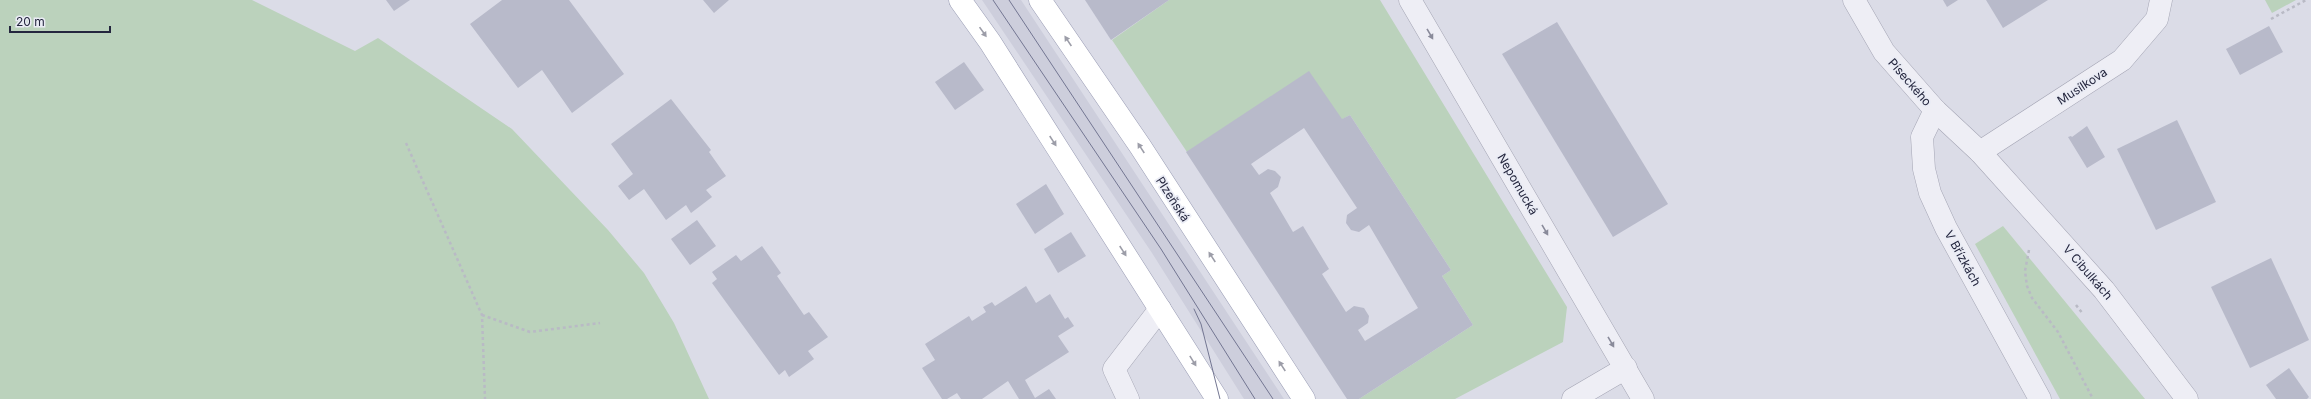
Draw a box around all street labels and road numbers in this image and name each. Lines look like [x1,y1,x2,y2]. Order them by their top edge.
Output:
street label: Píseckého [1885,55,1935,109]
street label: Musílkova [2054,64,2110,108]
street label: Nepomucká [1494,151,1542,217]
street label: Plzeňská [1153,174,1193,224]
street label: V Břízkách [1942,228,1984,288]
street label: V Cibulkách [2060,241,2116,303]

